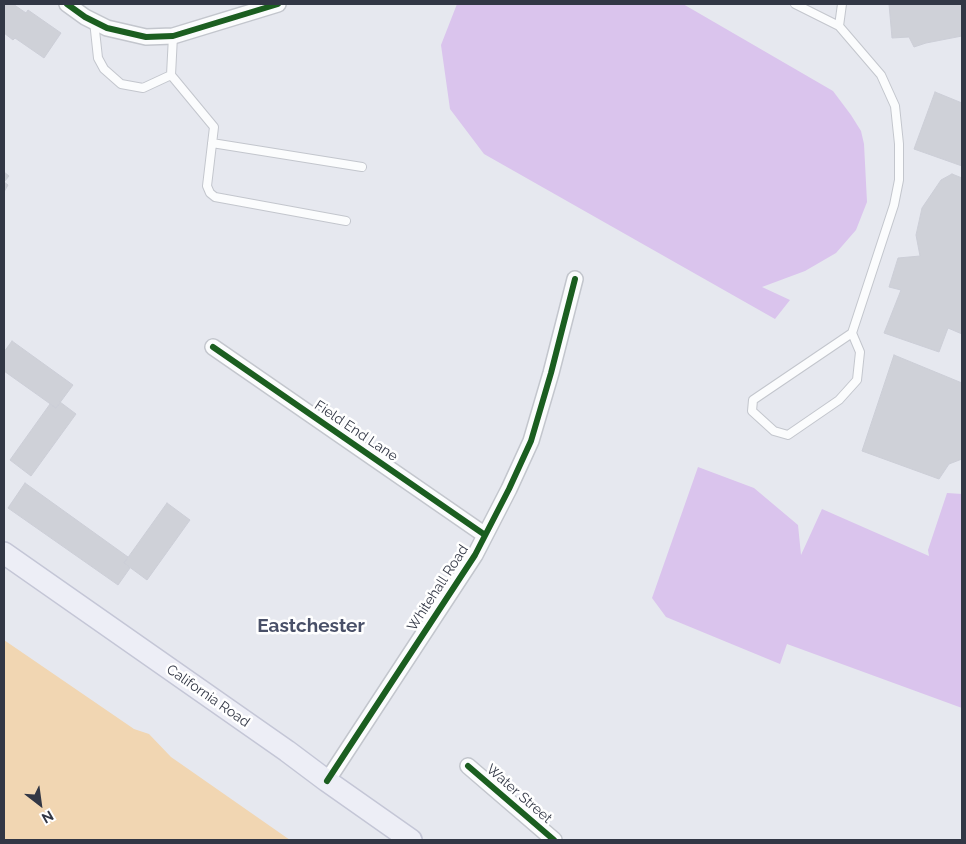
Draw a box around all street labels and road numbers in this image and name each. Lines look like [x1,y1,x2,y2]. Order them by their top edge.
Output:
street label: Field End Lane [311,397,401,465]
street label: Whitehall Road [404,542,472,634]
street label: California Road [163,661,253,731]
street label: Water Street [483,761,555,827]

